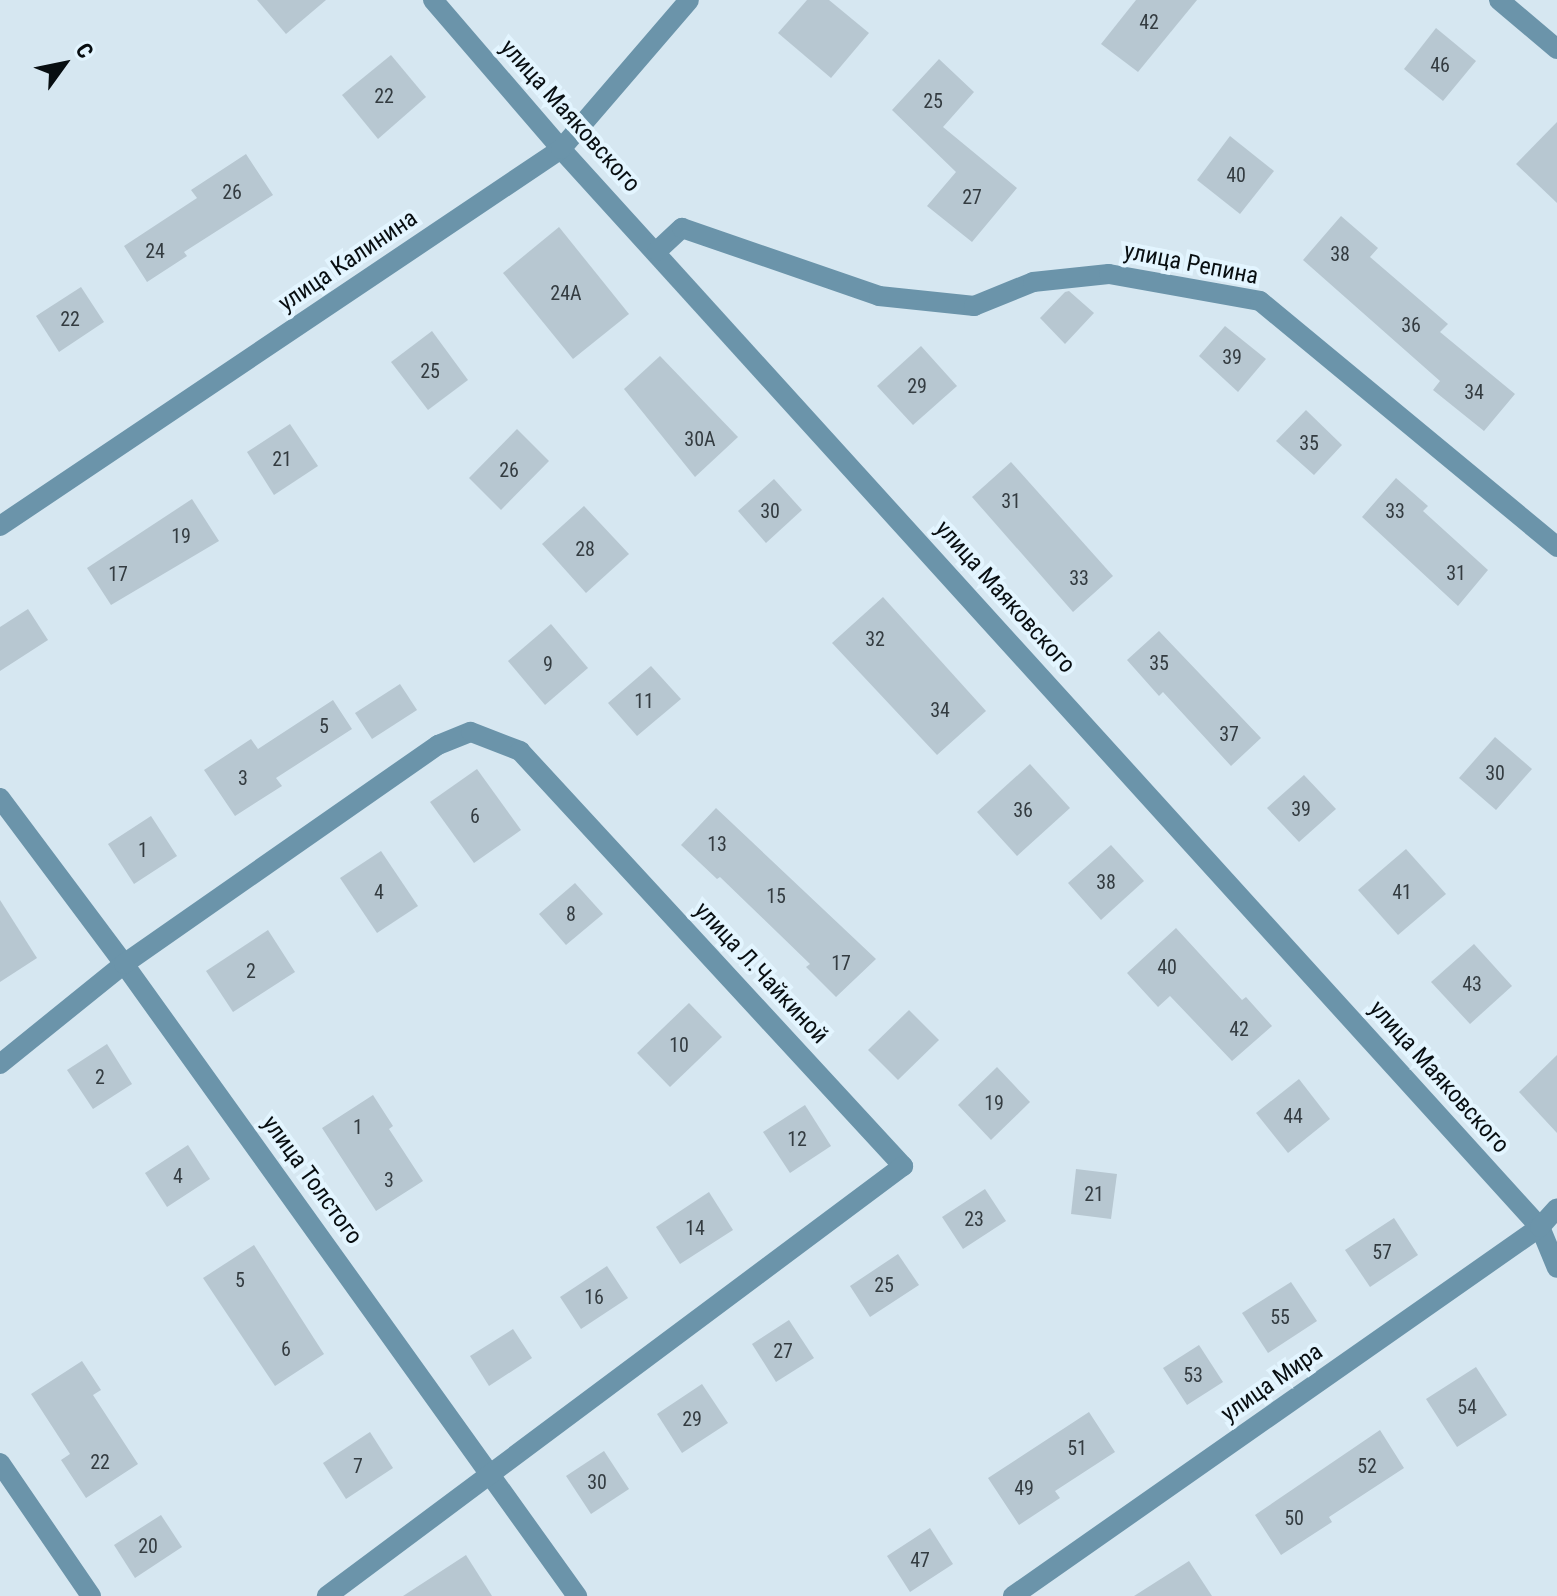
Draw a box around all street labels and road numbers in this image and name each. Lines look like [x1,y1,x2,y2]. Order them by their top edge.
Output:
street label: улица Маяковского [494,34,646,198]
street label: улица Калинина [273,204,423,318]
street label: улица Репина [1121,237,1261,291]
street label: улица Маяковского [929,515,1081,679]
street label: улица Л.Чайкиной [688,896,834,1050]
street label: улица Маяковского [1363,995,1515,1159]
street label: улица Толстого [256,1110,368,1250]
street label: улица Мира [1216,1338,1328,1428]

